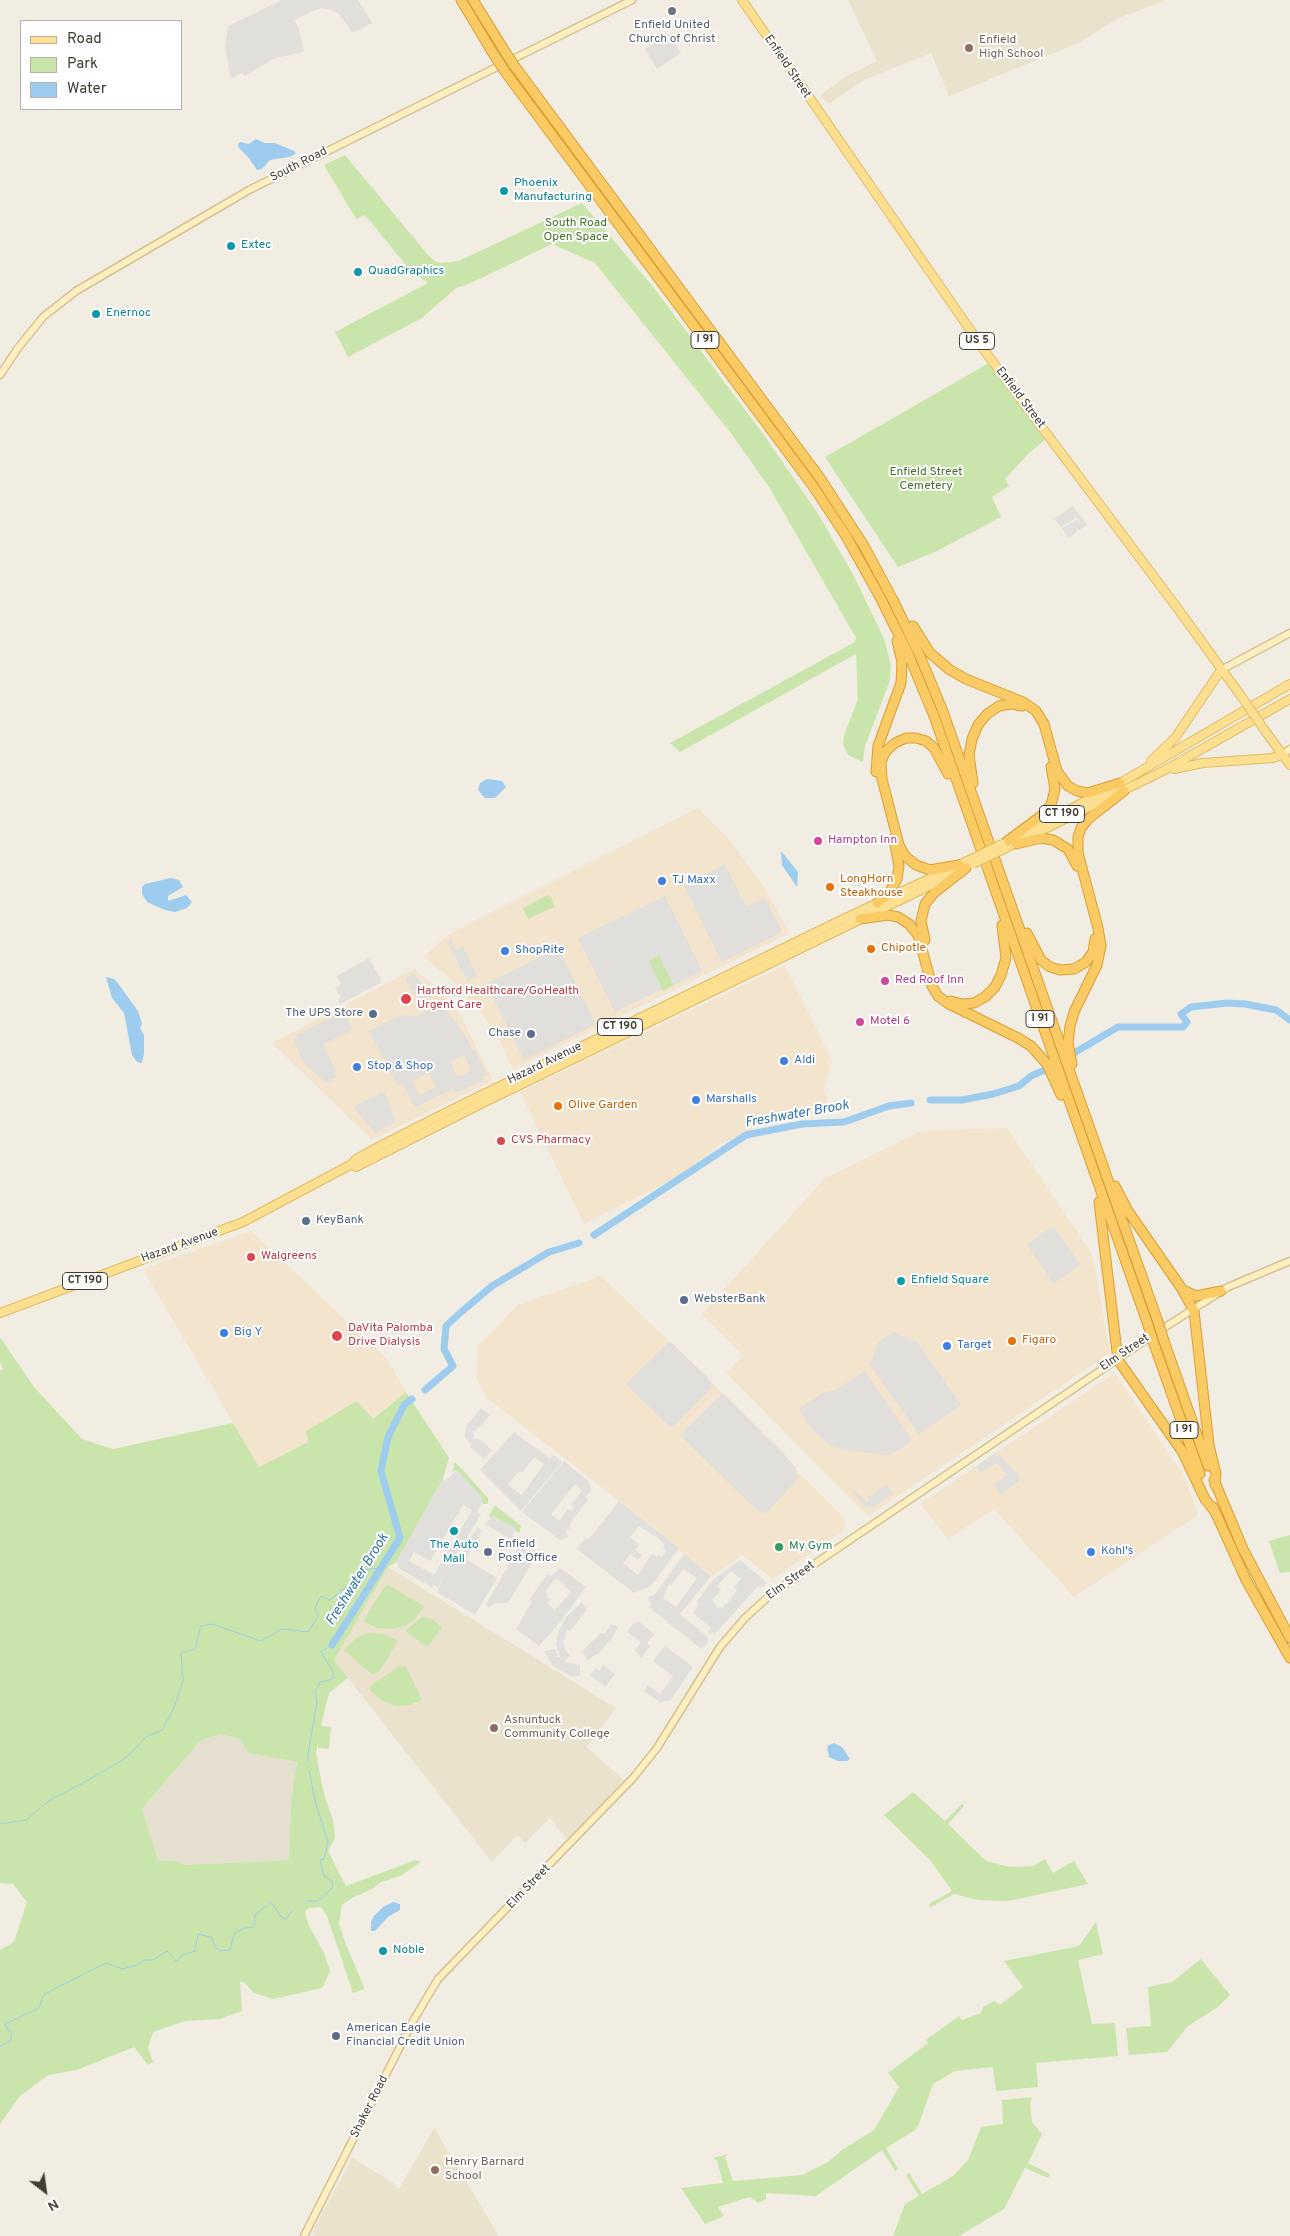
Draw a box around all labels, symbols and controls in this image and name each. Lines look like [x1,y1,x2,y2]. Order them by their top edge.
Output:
marker: Enfield United Church of Christ [666,5,678,17]
place label: Enfield United Church of Christ [628,19,716,47]
legend [20,20,182,110]
text: Road [67,30,102,49]
street label: Enfield Street [761,33,813,101]
place label: Enfield High School [979,34,1043,62]
marker: Enfield High School [963,42,975,54]
text: Park [67,55,98,74]
text: Water [67,80,106,99]
street label: South Road [268,144,330,186]
place label: Phoenix Manufacturing [514,177,592,205]
marker: Phoenix Manufacturing [498,185,510,197]
park label: South Road Open Space [543,217,609,245]
place label: Extec [241,239,271,253]
marker: Extec [225,240,237,252]
place label: QuadGraphics [368,265,444,279]
marker: QuadGraphics [352,266,364,278]
place label: Enernoc [106,307,151,321]
marker: Enernoc [90,308,102,320]
road number: I 91 [691,332,719,348]
road number: US 5 [960,332,994,350]
street label: Enfield Street [992,364,1048,432]
park label: Enfield Street Cemetery [889,466,963,494]
road number: CT 190 [1040,806,1084,822]
place label: Hampton Inn [828,834,897,848]
marker: Hampton Inn [812,835,824,847]
place label: LongHorn Steakhouse [840,873,903,901]
place label: TJ Maxx [672,874,716,888]
marker: TJ Maxx [656,875,668,887]
marker: LongHorn Steakhouse [824,881,836,893]
place label: Chipotle [881,942,926,956]
marker: Chipotle [865,943,877,955]
place label: ShopRite [515,944,564,958]
marker: ShopRite [499,945,511,957]
place label: Red Roof Inn [895,974,964,988]
marker: Red Roof Inn [879,975,891,987]
place label: Hartford Healthcare/GoHealth Urgent Care [417,985,579,1013]
marker: Hartford Healthcare/GoHealth Urgent Care [399,992,413,1006]
place label: The UPS Store [285,1007,363,1021]
marker: The UPS Store [367,1008,379,1020]
road number: I 91 [1026,1011,1054,1028]
place label: Motel 6 [870,1015,910,1029]
marker: Motel 6 [854,1016,866,1028]
road number: CT 190 [598,1019,642,1036]
place label: Chase [488,1027,521,1041]
marker: Chase [525,1028,537,1040]
street label: Hazard Avenue [505,1040,585,1088]
place label: Aldi [794,1054,815,1068]
marker: Aldi [778,1055,790,1067]
place label: Stop & Shop [367,1060,433,1074]
marker: Stop & Shop [351,1061,363,1073]
place label: Marshalls [706,1093,757,1107]
marker: Marshalls [690,1094,702,1106]
water label: Freshwater Brook [744,1098,850,1132]
place label: Olive Garden [568,1099,637,1113]
marker: Olive Garden [552,1100,564,1112]
place label: CVS Pharmacy [511,1134,591,1148]
marker: CVS Pharmacy [495,1135,507,1147]
place label: KeyBank [316,1214,364,1228]
marker: KeyBank [300,1215,312,1227]
street label: Hazard Avenue [140,1225,220,1267]
place label: Walgreens [261,1250,317,1264]
marker: Walgreens [245,1251,257,1263]
road number: CT 190 [62,1272,108,1290]
place label: Enfield Square [911,1274,989,1288]
marker: Enfield Square [895,1275,907,1287]
place label: WebsterBank [694,1293,766,1307]
marker: WebsterBank [678,1294,690,1306]
place label: DaVita Palomba Drive Dialysis [348,1322,433,1350]
place label: Big Y [234,1326,262,1340]
marker: Big Y [218,1327,230,1339]
marker: DaVita Palomba Drive Dialysis [330,1329,344,1343]
street label: Elm Street [1098,1331,1152,1375]
place label: Figaro [1022,1334,1056,1348]
marker: Figaro [1006,1335,1018,1347]
place label: Target [957,1339,992,1353]
marker: Target [941,1340,953,1352]
road number: I 91 [1170,1422,1198,1438]
marker: The Auto Mall [448,1525,460,1537]
water label: Freshwater Brook [323,1531,393,1629]
place label: Enfield Post Office [498,1538,557,1566]
place label: The Auto Mall [429,1539,479,1567]
place label: My Gym [789,1540,832,1554]
marker: My Gym [773,1541,785,1553]
place label: Kohl's [1101,1545,1133,1559]
marker: Enfield Post Office [482,1546,494,1558]
marker: Kohl's [1085,1546,1097,1558]
street label: Elm Street [764,1559,818,1603]
place label: Asnuntuck Community College [504,1714,610,1742]
marker: Asnuntuck Community College [488,1722,500,1734]
street label: Elm Street [504,1862,554,1912]
place label: Noble [393,1944,425,1958]
marker: Noble [377,1945,389,1957]
place label: American Eagle Financial Credit Union [346,2022,465,2050]
marker: American Eagle Financial Credit Union [330,2030,342,2042]
street label: Shaker Road [348,2073,392,2141]
place label: Henry Barnard School [445,2156,524,2184]
marker: Henry Barnard School [429,2164,441,2176]
north arrow [20,2166,70,2216]
text: N [44,2195,61,2214]

